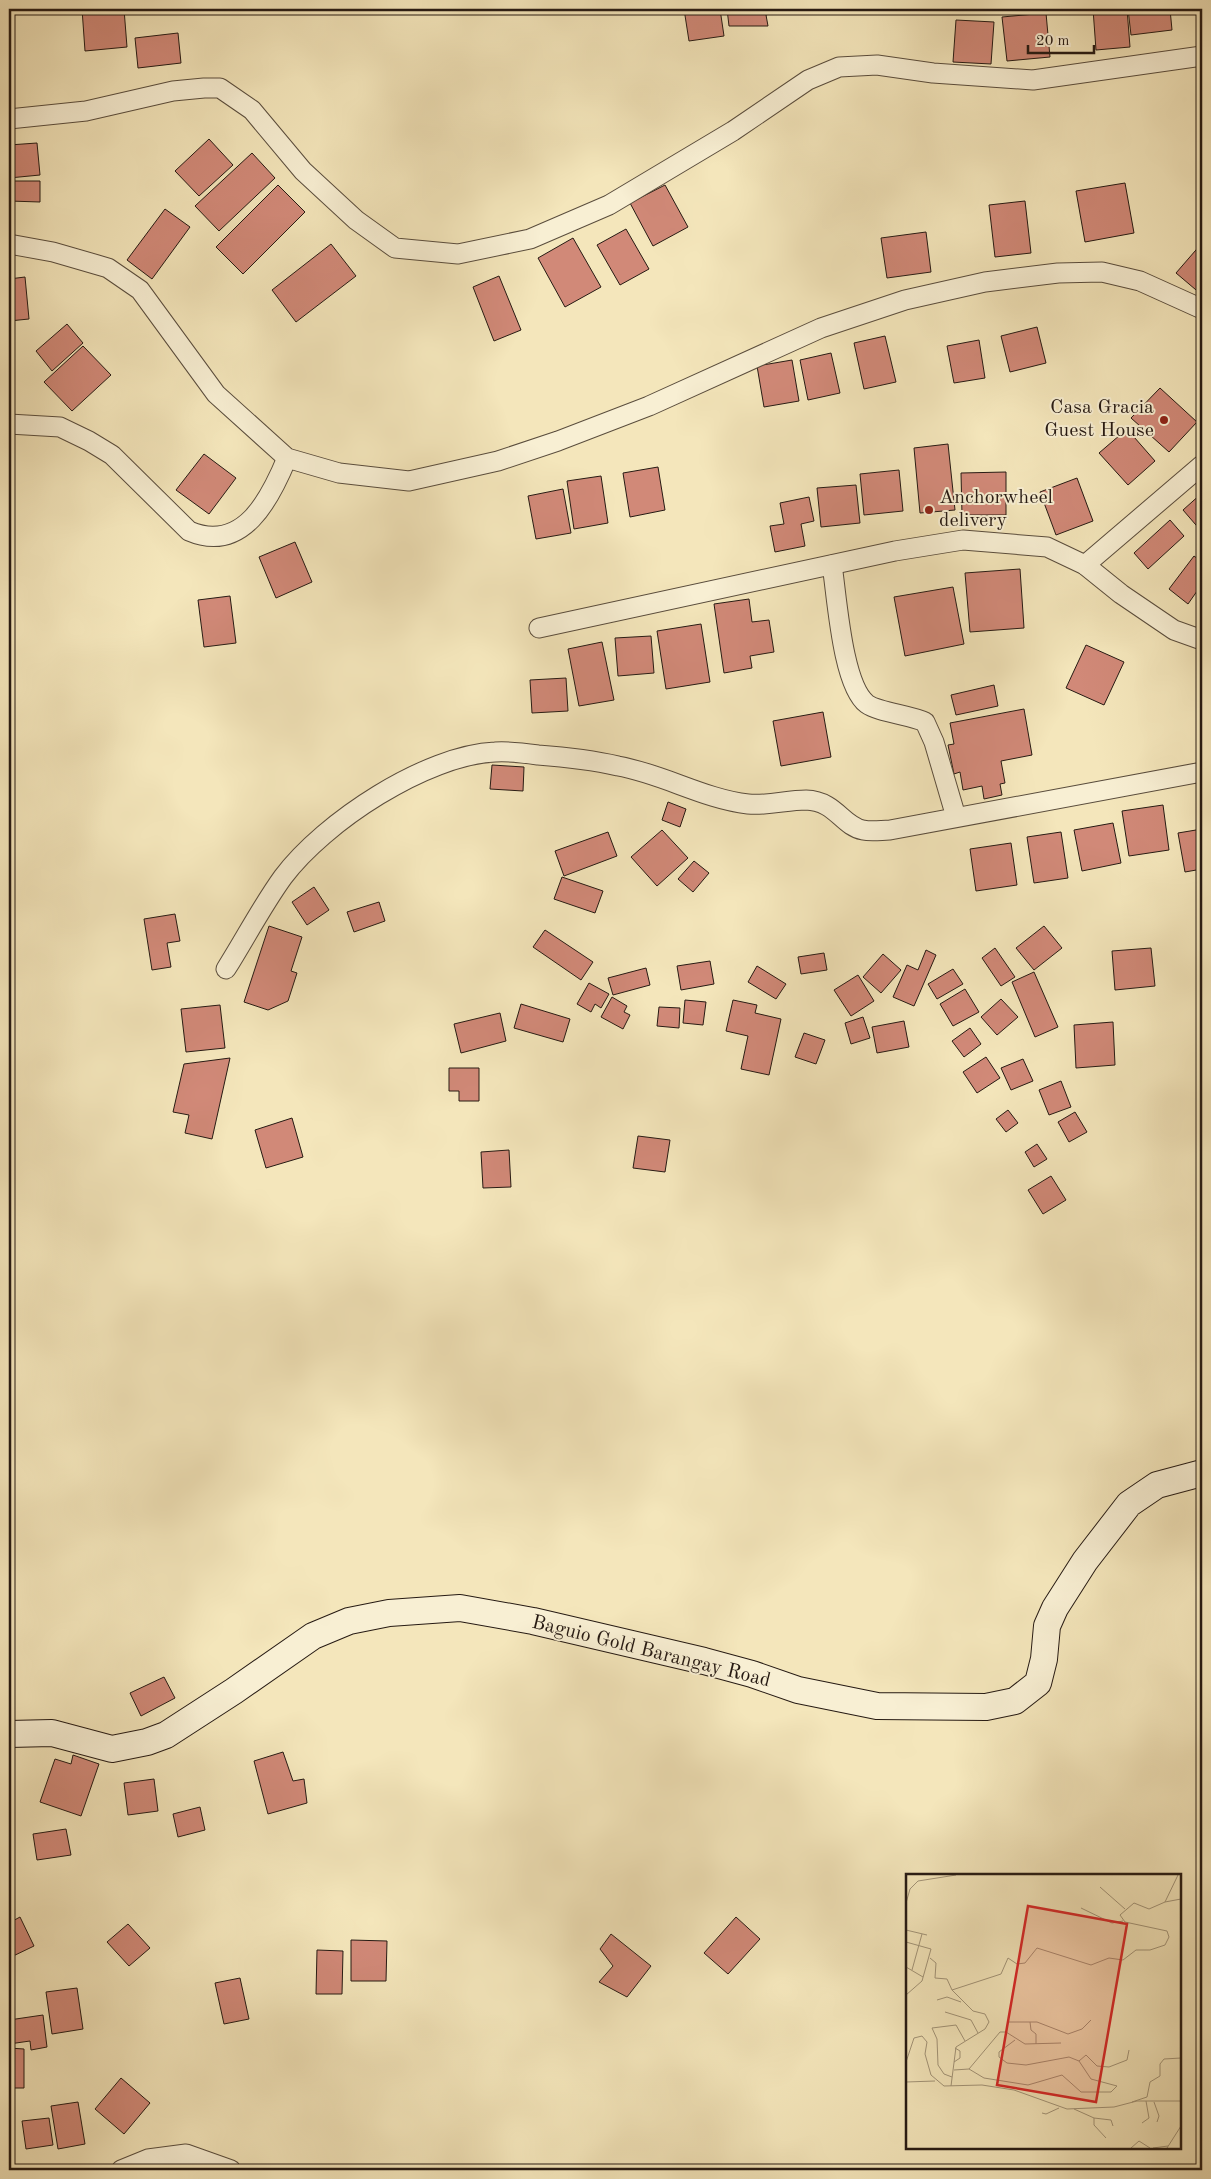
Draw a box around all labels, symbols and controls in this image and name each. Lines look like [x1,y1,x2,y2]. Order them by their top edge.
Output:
scale bar [1028,22,1095,54]
text: 20 m [1036,34,1070,49]
place label: Casa Gracia Guest House [1044,398,1154,441]
marker: Casa Gracia Guest House [1158,414,1170,426]
place label: Anchorwheel delivery [939,488,1053,531]
marker: Anchorwheel delivery [923,504,935,516]
street label: Baguio Gold Barangay Road [529,1613,773,1691]
inset map [906,1874,1181,2149]

